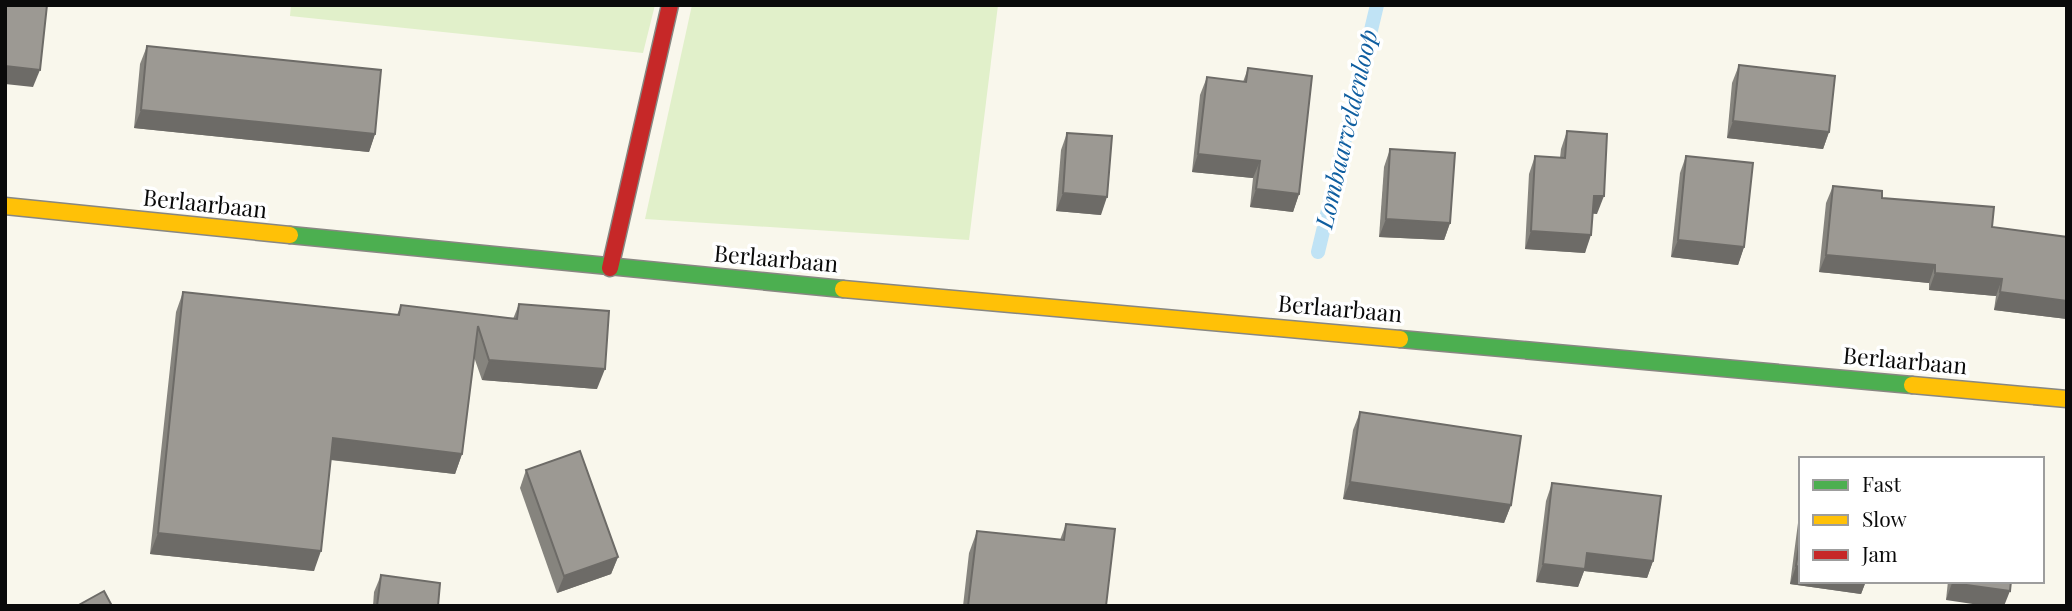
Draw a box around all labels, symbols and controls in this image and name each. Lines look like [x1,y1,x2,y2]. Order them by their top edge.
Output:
water label: Lombaarveldenloop [1306,26,1383,232]
street label: Berlaarbaan [142,181,269,224]
street label: Berlaarbaan [713,237,840,278]
street label: Berlaarbaan [1277,287,1404,328]
street label: Berlaarbaan [1842,339,1969,380]
legend [1799,457,2044,583]
text: Fast [1862,469,1901,497]
text: Slow [1862,504,1907,532]
text: Jam [1861,539,1898,567]

